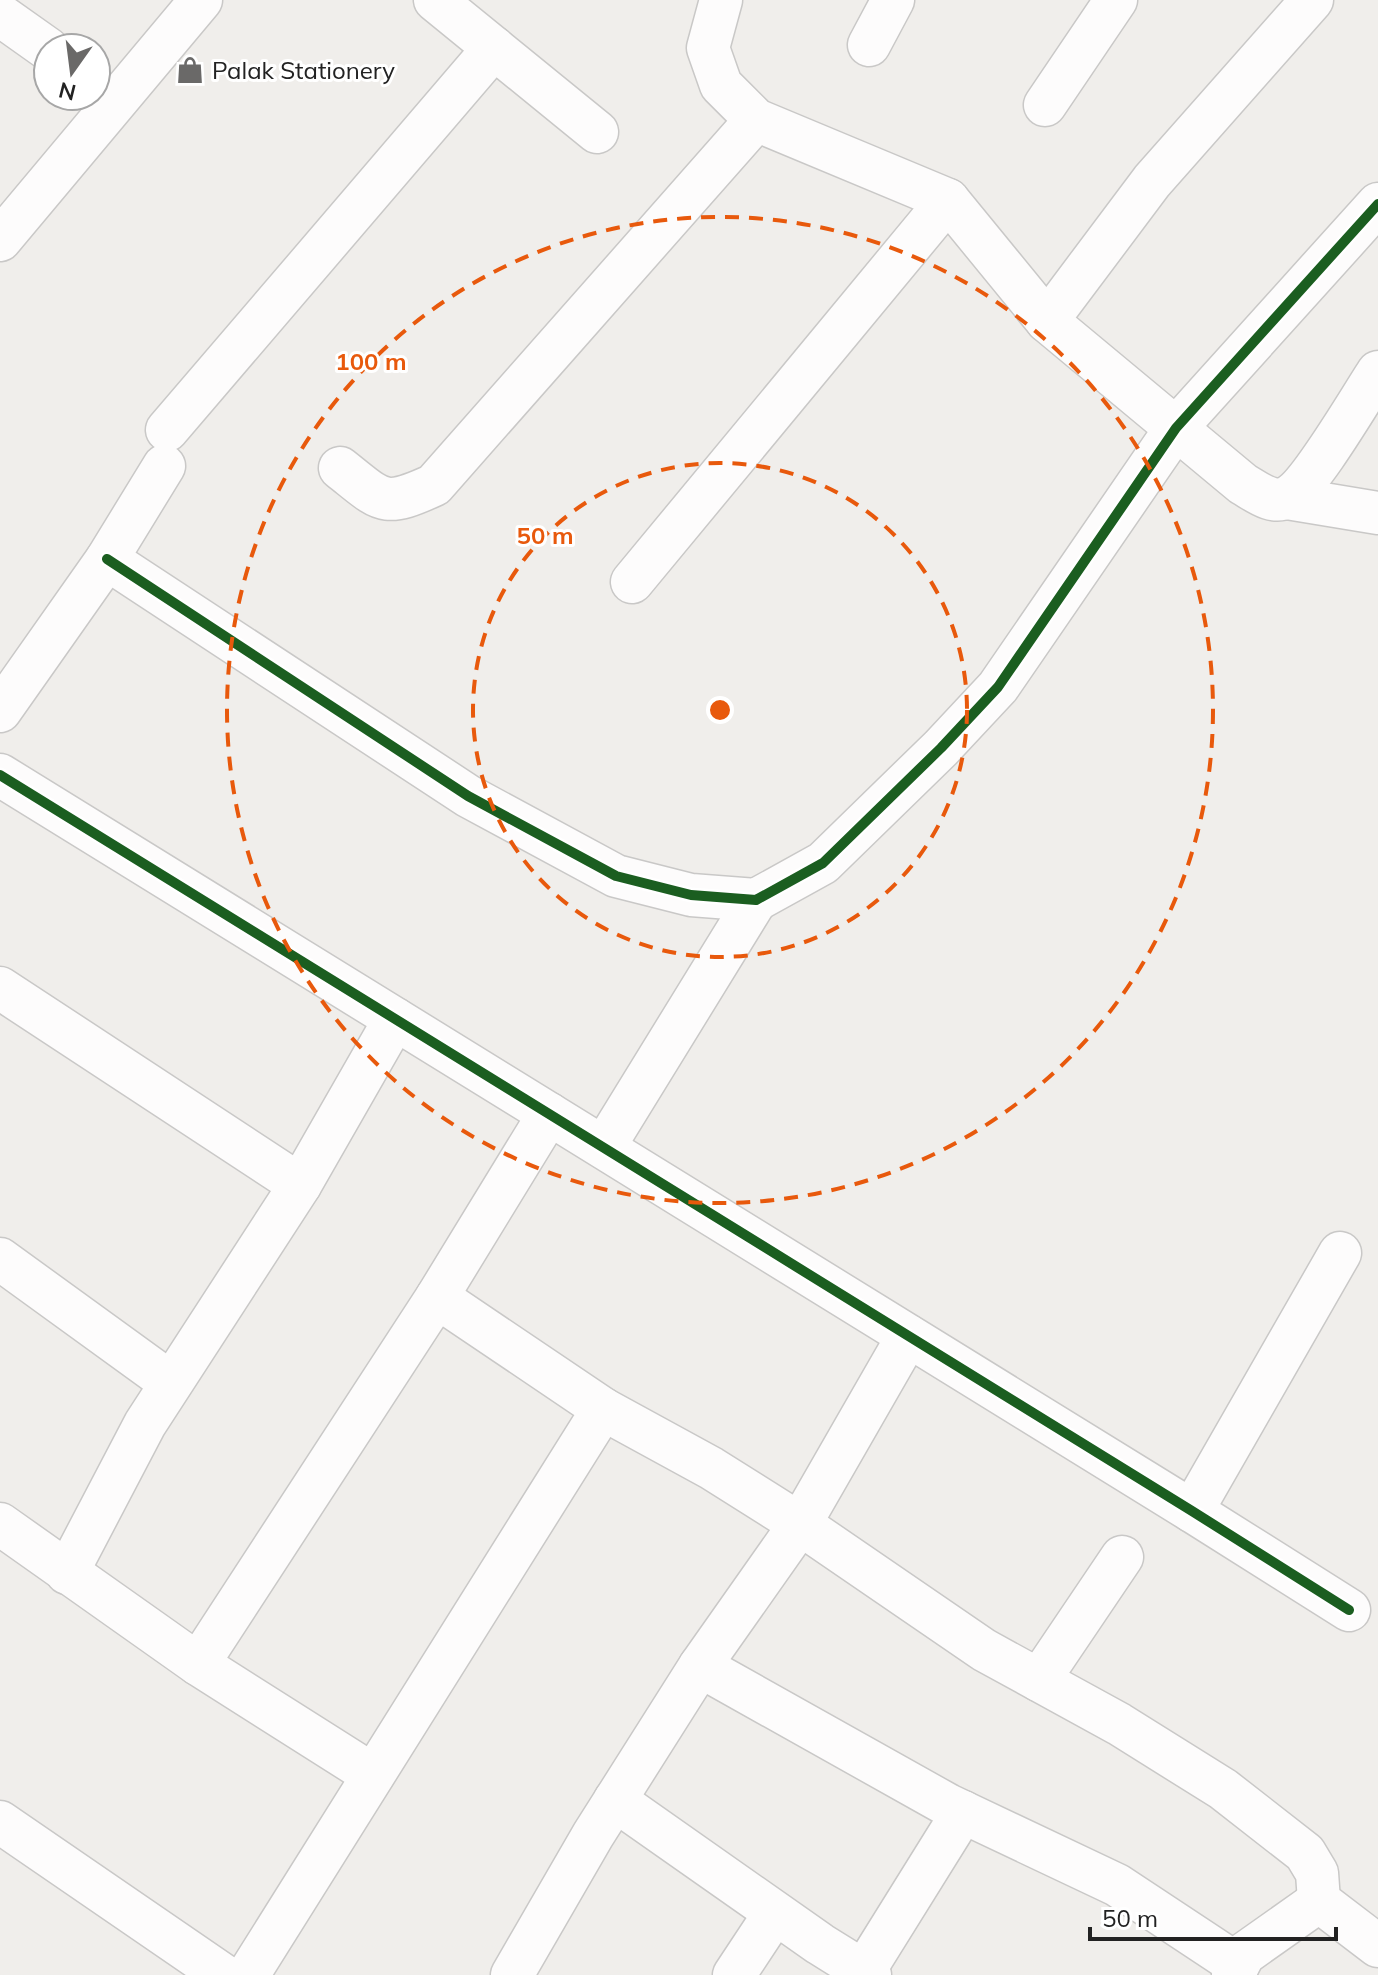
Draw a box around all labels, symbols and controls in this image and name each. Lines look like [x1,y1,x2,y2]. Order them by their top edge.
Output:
north arrow [32,32,112,112]
shop icon: Palak Stationery [175,55,205,85]
place label: Palak Stationery [212,55,395,85]
text: N [56,76,79,107]
text: 100 m [335,346,407,376]
text: 50 m [517,520,573,550]
centre of rings [706,696,734,724]
scale bar [1090,1891,1336,1941]
text: 50 m [1102,1903,1158,1933]

